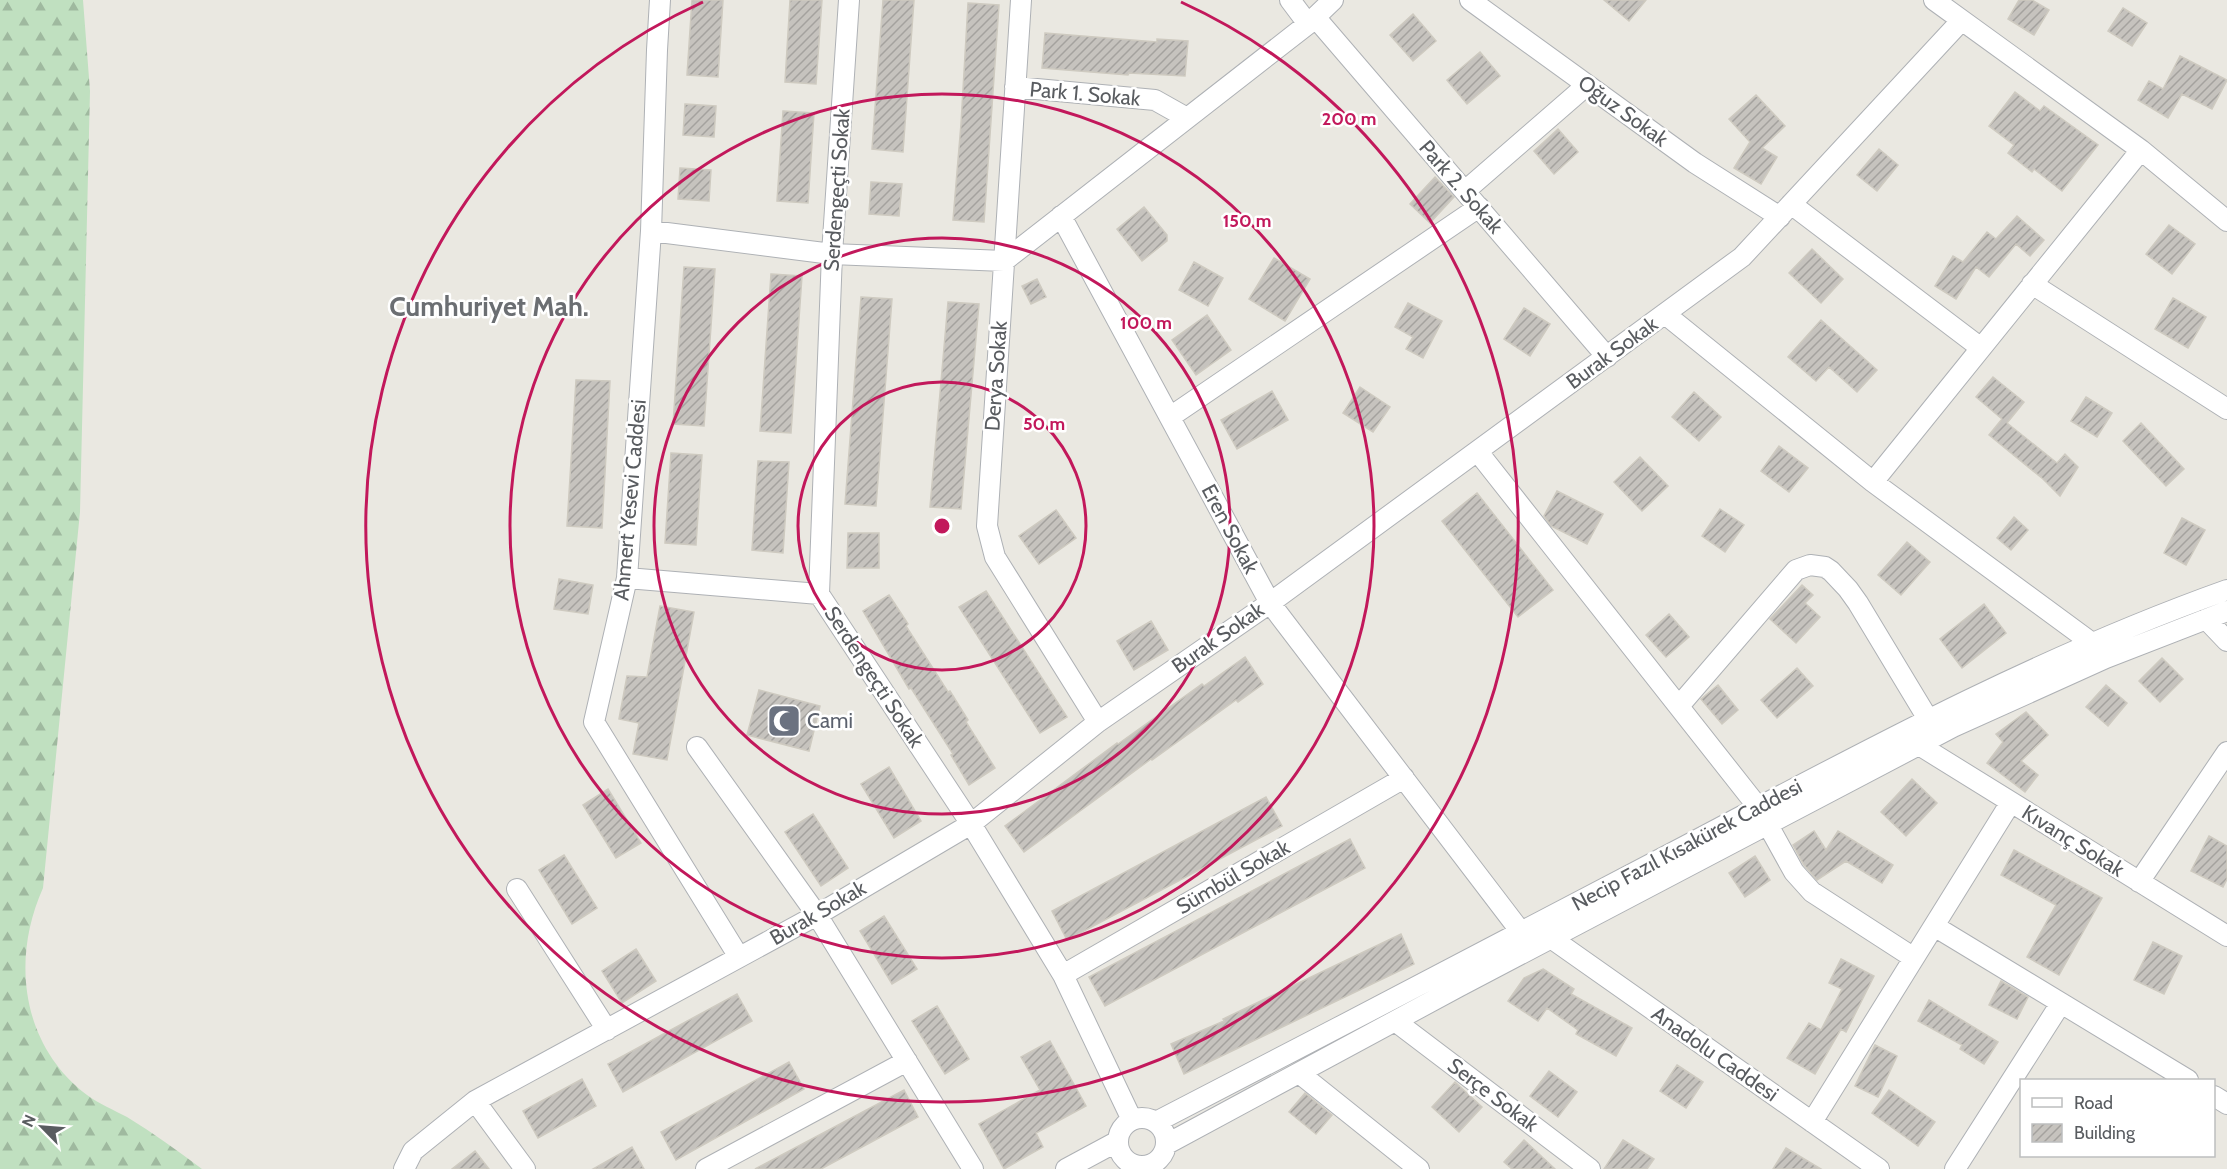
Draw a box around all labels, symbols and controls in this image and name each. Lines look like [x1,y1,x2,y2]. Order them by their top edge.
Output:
street label: Oğuz Sokak [1574,70,1674,152]
street label: Park 1. Sokak [1029,76,1142,111]
street label: Serdengeçti Sokak [818,107,855,272]
text: 200 m [1322,108,1376,130]
street label: Park 2. Sokak [1414,135,1509,239]
text: 150 m [1223,210,1271,232]
district label: Cumhuriyet Mah. [389,290,589,323]
street label: Burak Sokak [1561,311,1663,394]
text: 100 m [1120,312,1172,334]
street label: Derya Sokak [979,319,1012,432]
street label: Ahmert Yesevi Caddesi [608,398,651,602]
text: 50 m [1023,413,1065,435]
street label: Eren Sokak [1196,480,1265,578]
centre of rings [932,516,952,536]
street label: Burak Sokak [1167,596,1269,678]
street label: Serdengeçti Sokak [820,602,930,752]
mosque icon: Cami [766,703,802,739]
place label: Cami [807,708,853,733]
street label: Necip Fazıl Kısakürek Caddesi [1567,773,1806,916]
street label: Kıvanç Sokak [2018,799,2129,882]
street label: Sümbül Sokak [1172,834,1294,919]
street label: Burak Sokak [765,875,871,950]
street label: Anadolu Caddesi [1647,1001,1783,1107]
street label: Serçe Sokak [1443,1052,1544,1137]
legend [2020,1079,2215,1157]
text: Road [2074,1092,2113,1114]
north arrow [12,1097,72,1157]
text: N [18,1112,40,1130]
text: Building [2074,1122,2136,1144]

